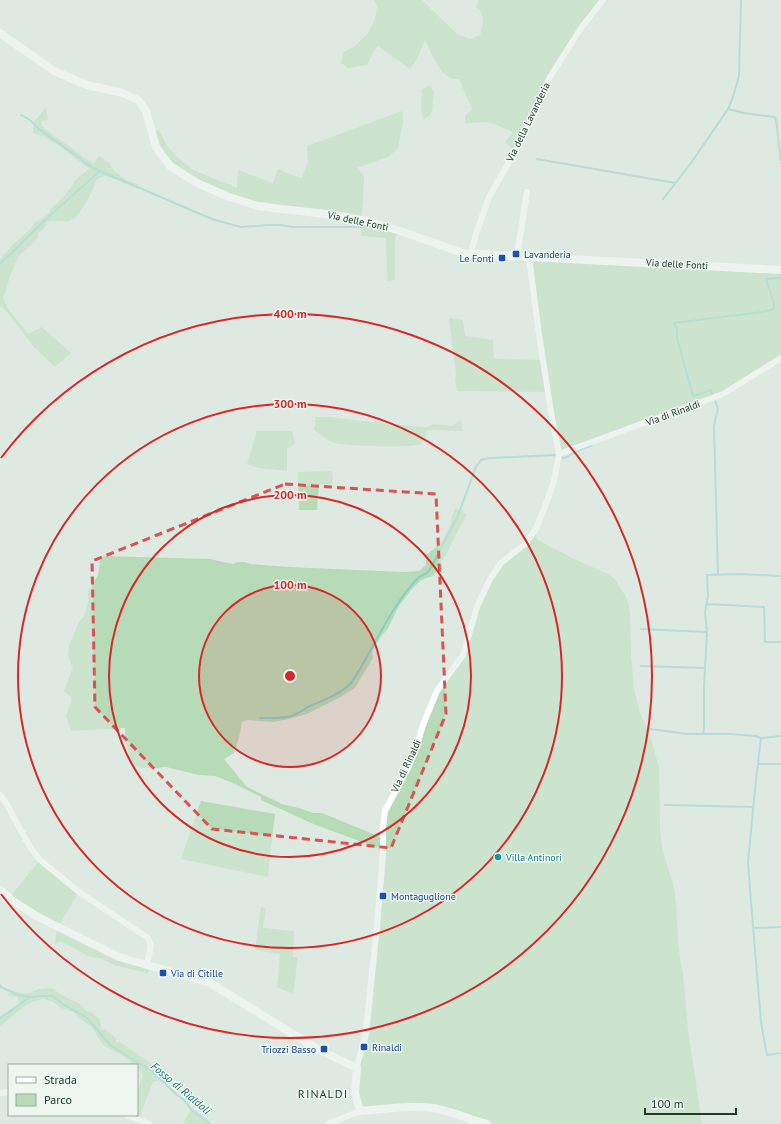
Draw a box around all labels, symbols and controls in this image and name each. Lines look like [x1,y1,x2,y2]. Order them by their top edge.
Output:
street label: Via della Lavanderia [503,80,553,165]
street label: Via delle Fonti [325,208,390,234]
place label: Lavanderia [524,248,571,261]
marker: Lavanderia [511,249,521,259]
place label: Le Fonti [460,252,494,265]
marker: Le Fonti [497,253,507,263]
street label: Via delle Fonti [645,256,708,272]
text: 400 m [273,306,307,321]
text: 300 m [273,396,307,411]
street label: Via di Rinaldi [643,397,702,429]
text: 200 m [273,487,307,502]
text: 100 m [273,577,307,592]
centre of rings [283,669,297,683]
street label: Via di Rinaldi [388,738,424,795]
place label: Villa Antinori [505,851,562,864]
marker: Villa Antinori [493,852,503,862]
place label: Montaguglione [391,890,456,903]
marker: Montaguglione [378,891,388,901]
place label: Via di Citille [170,967,223,980]
marker: Via di Citille [158,968,168,978]
place label: Rinaldi [372,1041,402,1054]
marker: Rinaldi [359,1042,369,1052]
place label: Triozzi Basso [261,1043,316,1056]
marker: Triozzi Basso [319,1044,329,1054]
water label: Fosso di Rialdoli [148,1059,215,1118]
legend [8,1064,138,1116]
text: Strada [44,1072,77,1087]
district label: RINALDI [298,1086,348,1101]
scale bar [645,1090,736,1116]
text: Parco [44,1092,72,1107]
text: 100 m [651,1096,684,1111]

